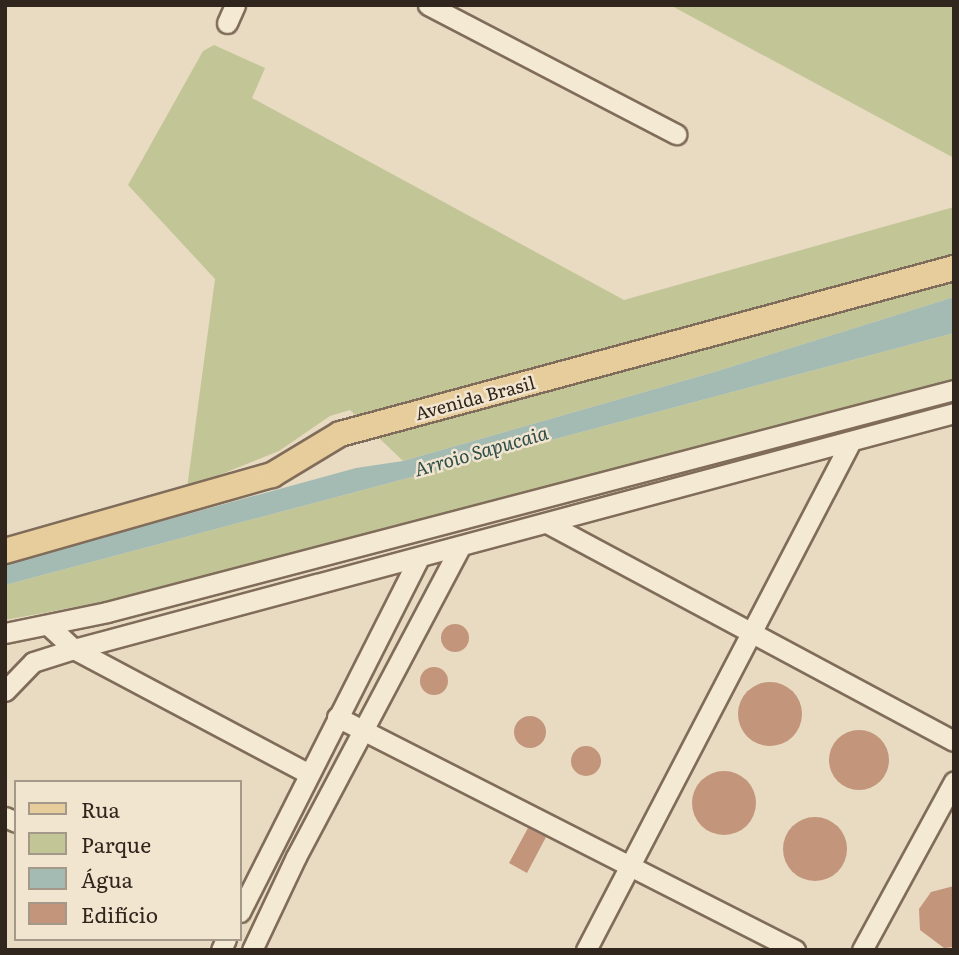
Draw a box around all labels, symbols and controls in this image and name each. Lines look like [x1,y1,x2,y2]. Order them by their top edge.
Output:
street label: Avenida Brasil [413,372,537,424]
water label: Arroio Sapucaia [411,421,551,481]
legend [14,780,242,941]
text: Rua [81,793,120,824]
text: Parque [81,828,151,859]
text: Água [81,863,133,894]
text: Edifício [81,898,158,929]

